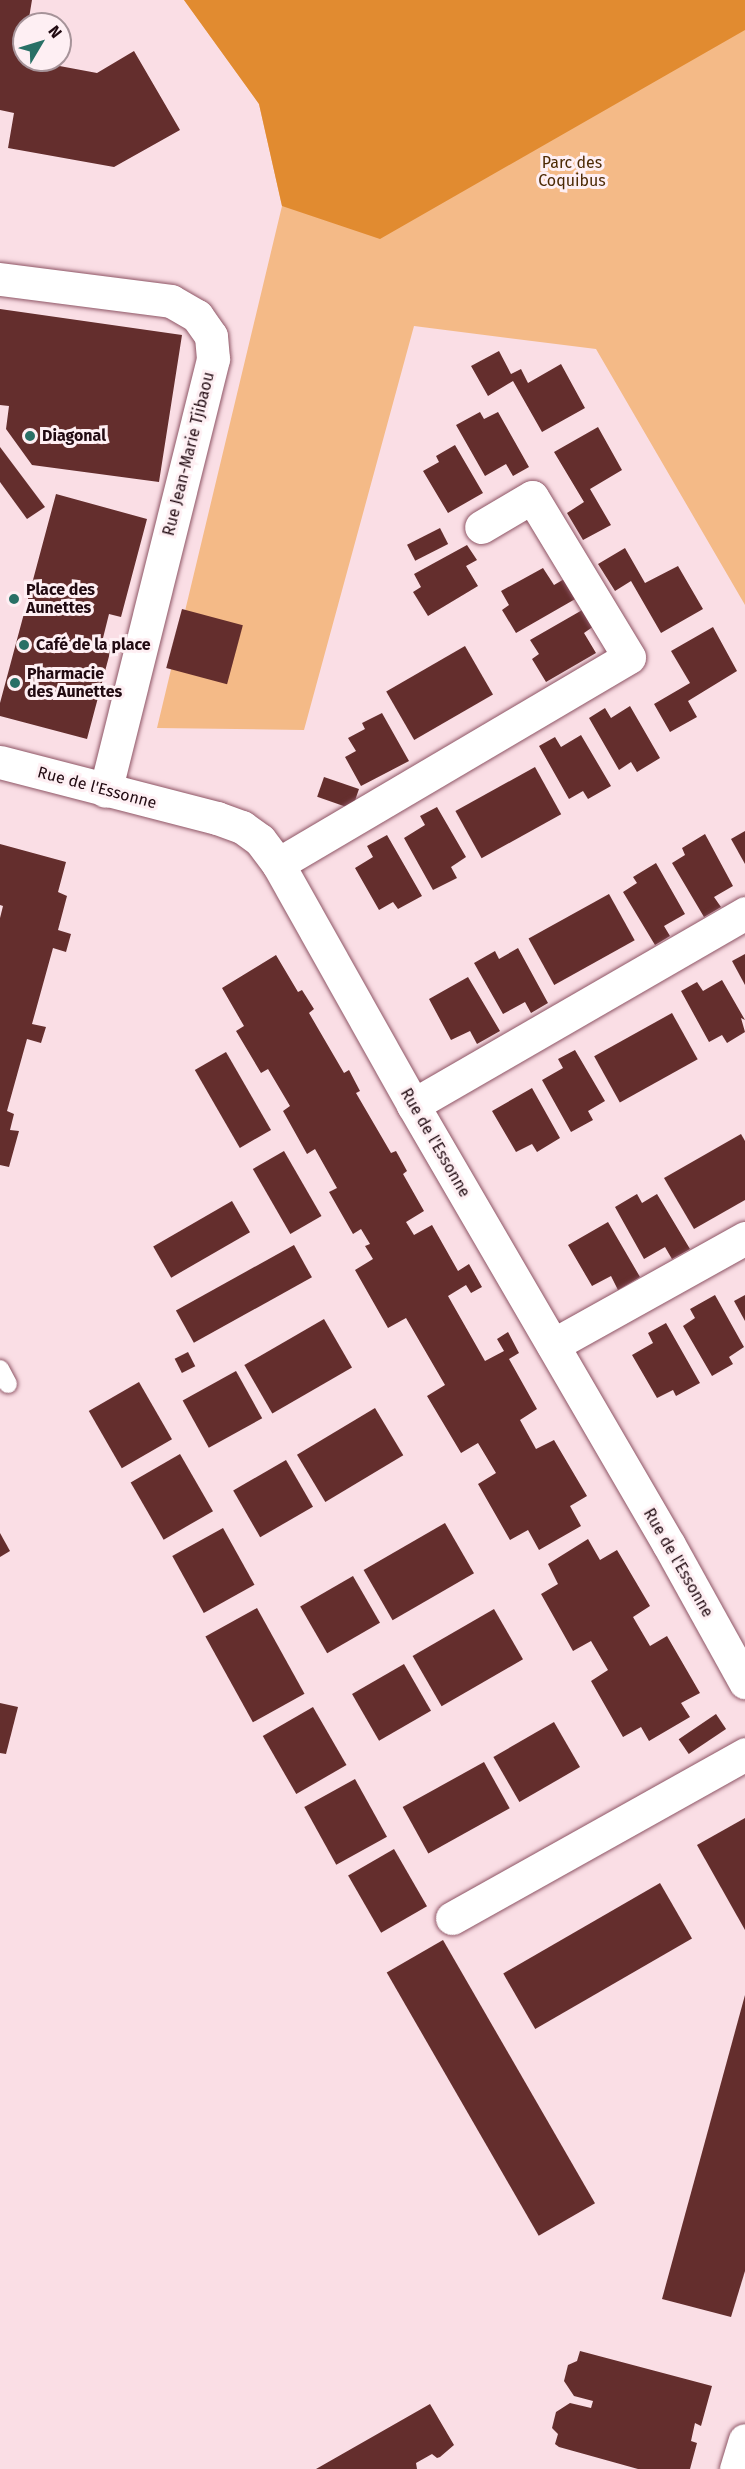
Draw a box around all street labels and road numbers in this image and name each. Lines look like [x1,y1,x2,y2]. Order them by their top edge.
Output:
street label: Rue Jean-Marie Tjibaou [159,370,219,538]
street label: Rue de l'Essonne [35,763,159,813]
street label: Rue de l'Essonne [396,1085,474,1201]
street label: Rue de l'Essonne [639,1505,717,1621]

